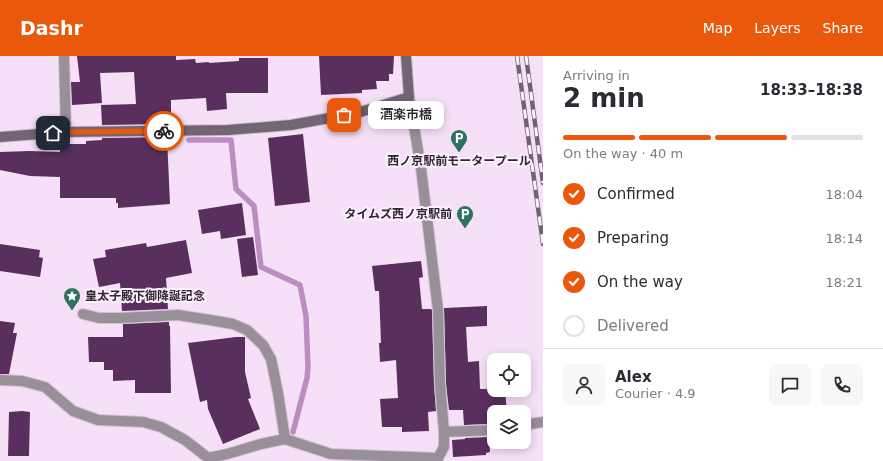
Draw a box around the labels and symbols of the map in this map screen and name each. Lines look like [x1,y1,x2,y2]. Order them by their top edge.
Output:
pin [327,98,361,132]
callout: 酒楽市橋 [368,101,444,129]
courier [144,111,184,151]
pin [36,116,70,150]
parking icon: 西ノ京駅前モータープール [449,128,469,153]
place label: 西ノ京駅前モータープール [387,154,531,168]
parking icon: タイムズ西ノ京駅前 [455,204,475,229]
place label: タイムズ西ノ京駅前 [344,207,452,221]
place icon: 皇太子殿下御降誕記念 [62,286,82,311]
place label: 皇太子殿下御降誕記念 [85,289,205,303]

